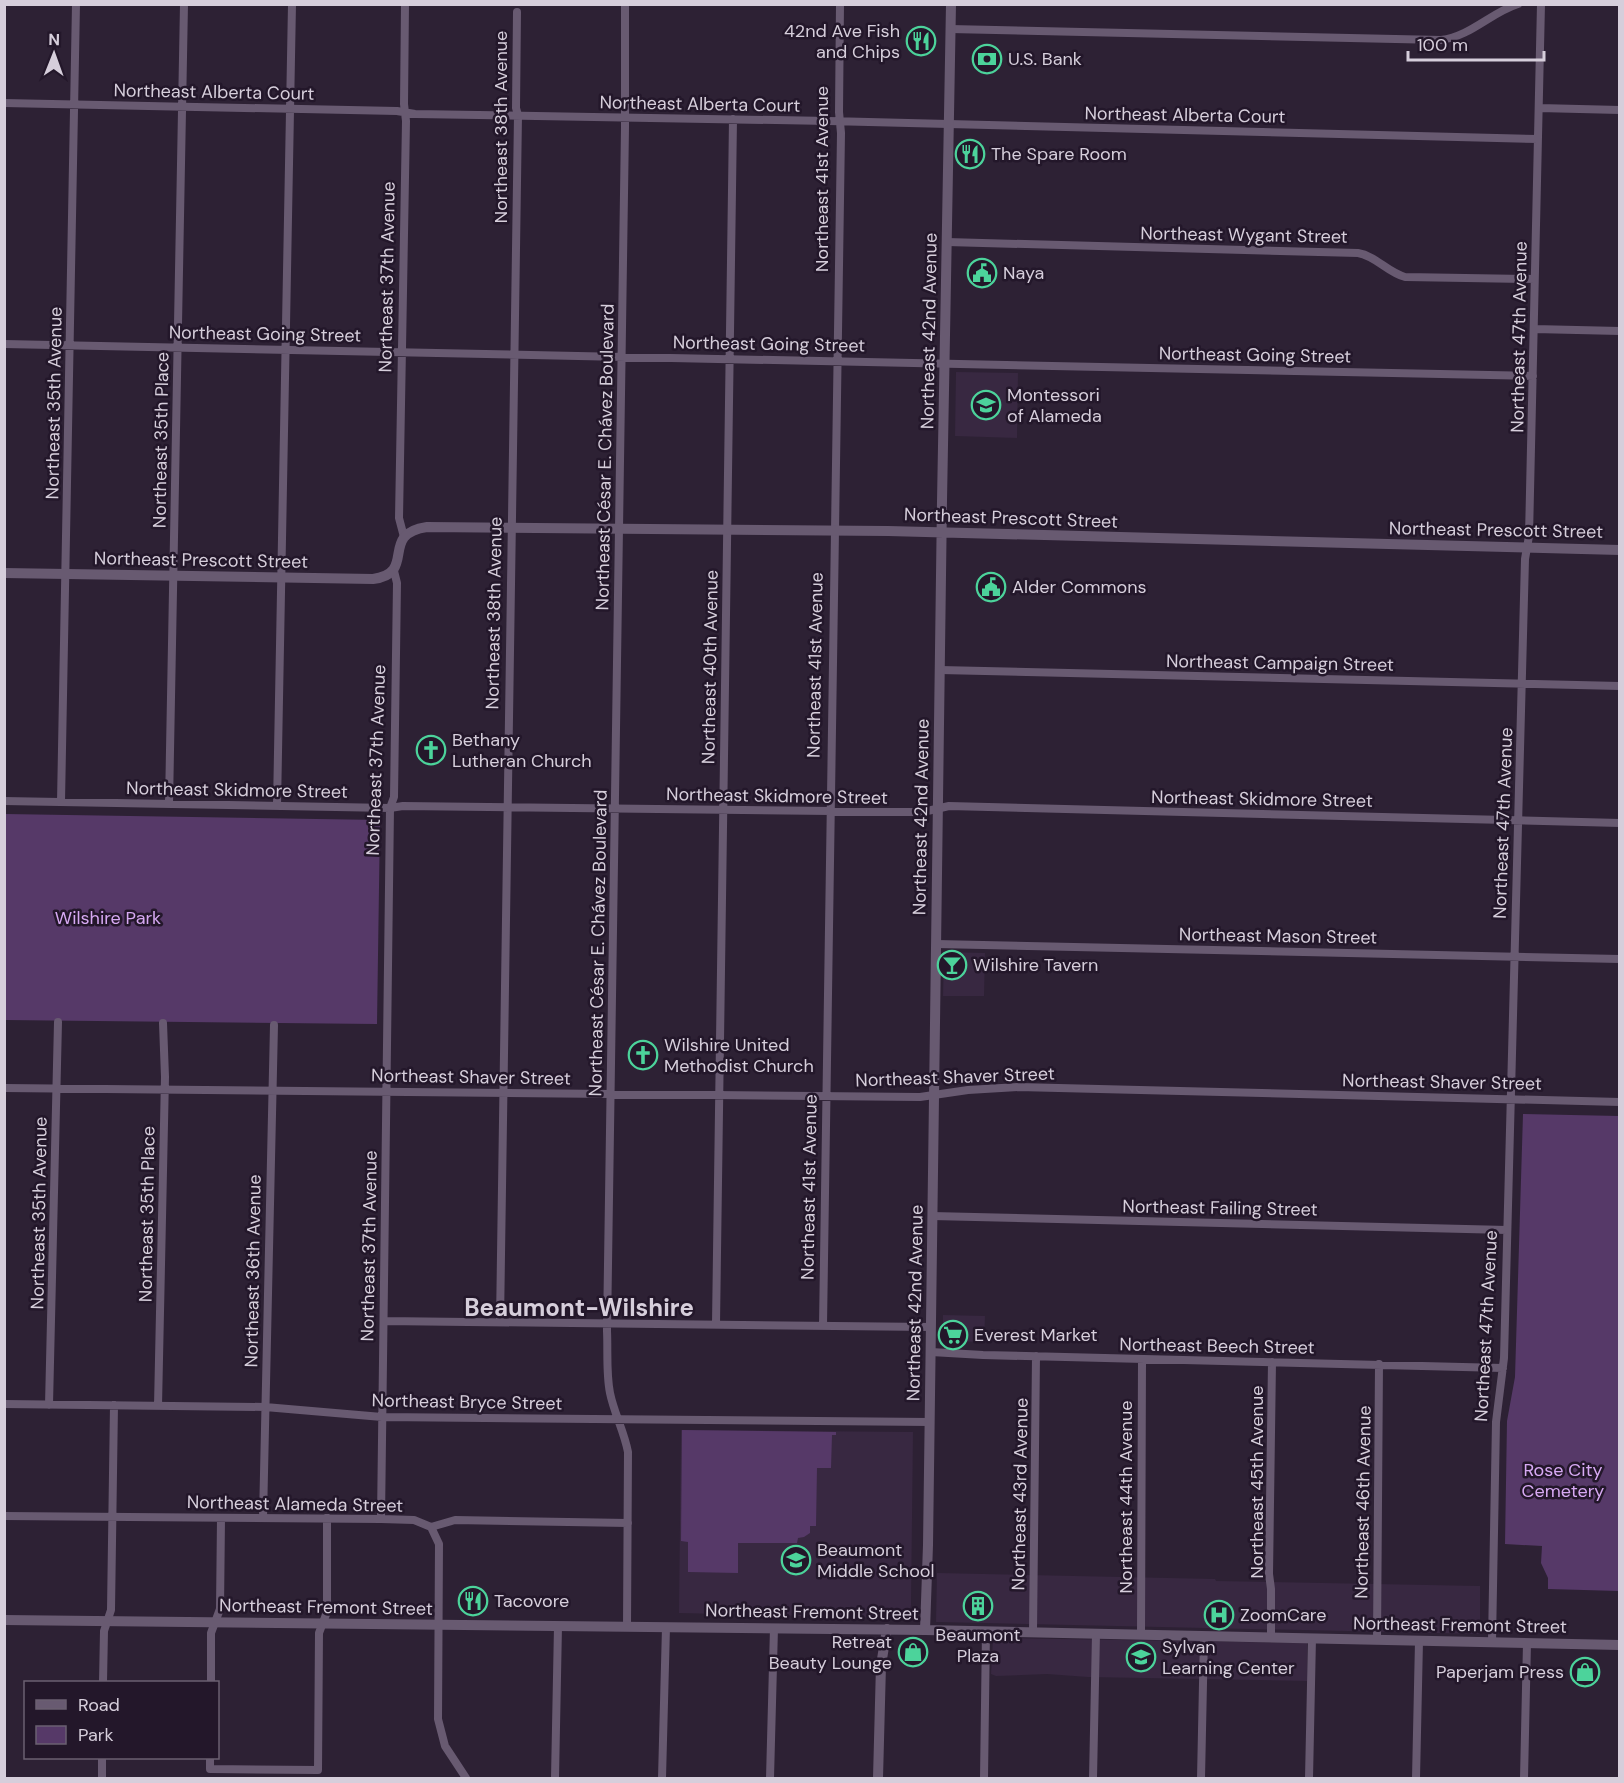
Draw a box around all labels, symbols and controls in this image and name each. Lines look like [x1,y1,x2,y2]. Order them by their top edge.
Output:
place label: 42nd Ave Fish and Chips [784,19,900,64]
north arrow [24,24,84,84]
scale bar [1408,24,1544,62]
restaurant icon: 42nd Ave Fish and Chips [905,25,937,57]
text: N [48,29,60,50]
street label: Northeast 38th Avenue [489,31,513,223]
text: 100 m [1417,33,1468,57]
bank icon: U.S. Bank [971,43,1003,75]
place label: U.S. Bank [1008,47,1082,71]
street label: Northeast Alberta Court [113,78,315,106]
street label: Northeast 41st Avenue [810,86,834,272]
street label: Northeast Alberta Court [599,90,801,118]
street label: Northeast Alberta Court [1084,101,1286,129]
restaurant icon: The Spare Room [954,138,986,170]
place label: The Spare Room [991,142,1127,166]
street label: Northeast 37th Avenue [373,181,401,373]
street label: Northeast Wygant Street [1140,221,1348,249]
street label: Northeast 42nd Avenue [915,233,943,429]
street label: Northeast 47th Avenue [1505,241,1533,433]
public building icon: Naya [966,257,998,289]
place label: Naya [1003,261,1044,285]
street label: Northeast César E. Chávez Boulevard [590,303,620,611]
street label: Northeast 35th Avenue [40,306,68,500]
street label: Northeast Going Street [169,320,361,348]
street label: Northeast Going Street [673,330,865,358]
street label: Northeast Going Street [1159,341,1351,369]
street label: Northeast 35th Place [147,352,175,528]
place label: Montessori of Alameda [1007,383,1102,428]
school or university icon: Montessori of Alameda [970,389,1002,421]
street label: Northeast Prescott Street [904,502,1118,534]
street label: Northeast 38th Avenue [480,516,508,710]
street label: Northeast Prescott Street [1389,516,1603,544]
street label: Northeast Prescott Street [94,546,308,574]
street label: Northeast 40th Avenue [696,570,724,764]
public building icon: Alder Commons [975,571,1007,603]
street label: Northeast 41st Avenue [801,572,829,758]
place label: Alder Commons [1012,575,1147,599]
street label: Northeast Campaign Street [1166,649,1394,677]
street label: Northeast 37th Avenue [361,664,391,856]
street label: Northeast 42nd Avenue [907,719,935,915]
street label: Northeast 47th Avenue [1488,727,1518,919]
place label: Bethany Lutheran Church [452,728,592,773]
church icon: Bethany Lutheran Church [415,734,447,766]
street label: Northeast Skidmore Street [126,776,348,804]
street label: Northeast Skidmore Street [666,782,888,810]
street label: Northeast Skidmore Street [1151,785,1373,813]
street label: Northeast César E. Chávez Boulevard [583,789,613,1097]
park label: Wilshire Park [55,906,161,930]
street label: Northeast Mason Street [1179,922,1377,950]
bar icon: Wilshire Tavern [936,949,968,981]
place label: Wilshire Tavern [973,953,1098,977]
place label: Wilshire United Methodist Church [664,1033,814,1078]
church icon: Wilshire United Methodist Church [627,1039,659,1071]
street label: Northeast Shaver Street [855,1062,1055,1092]
street label: Northeast Shaver Street [371,1063,571,1091]
street label: Northeast Shaver Street [1342,1068,1542,1096]
street label: Northeast 41st Avenue [795,1094,823,1280]
street label: Northeast 35th Avenue [25,1116,53,1310]
street label: Northeast 35th Place [133,1126,161,1302]
street label: Northeast 37th Avenue [355,1150,383,1342]
street label: Northeast 36th Avenue [239,1174,267,1368]
street label: Northeast Failing Street [1122,1194,1318,1222]
street label: Northeast 42nd Avenue [901,1205,929,1401]
street label: Northeast 47th Avenue [1469,1230,1503,1422]
district label: Beaumont-Wilshire [464,1292,694,1323]
supermarket icon: Everest Market [937,1319,969,1351]
place label: Everest Market [974,1323,1097,1347]
street label: Northeast Beech Street [1119,1332,1315,1360]
street label: Northeast 45th Avenue [1245,1386,1269,1578]
street label: Northeast Bryce Street [371,1388,563,1416]
street label: Northeast 43rd Avenue [1006,1397,1034,1591]
street label: Northeast 44th Avenue [1114,1401,1138,1593]
street label: Northeast 46th Avenue [1349,1405,1377,1599]
park label: Rose City Cemetery [1522,1458,1604,1503]
street label: Northeast Alameda Street [187,1490,403,1518]
place label: Beaumont Middle School [817,1538,935,1583]
school or university icon: Beaumont Middle School [780,1544,812,1576]
restaurant icon: Tacovore [457,1585,489,1617]
place label: Tacovore [494,1589,569,1613]
building icon: Beaumont Plaza [962,1590,994,1622]
street label: Northeast Fremont Street [219,1593,433,1621]
street label: Northeast Fremont Street [705,1598,919,1626]
hospital icon: ZoomCare [1203,1599,1235,1631]
place label: ZoomCare [1240,1603,1326,1627]
street label: Northeast Fremont Street [1353,1611,1567,1639]
place label: Beaumont Plaza [935,1623,1021,1668]
place label: Retreat Beauty Lounge [769,1630,892,1675]
place label: Sylvan Learning Center [1162,1635,1295,1680]
shop icon: Retreat Beauty Lounge [897,1636,929,1668]
school or university icon: Sylvan Learning Center [1125,1641,1157,1673]
shop icon: Paperjam Press [1569,1656,1601,1688]
place label: Paperjam Press [1436,1660,1564,1684]
legend [24,1681,219,1759]
text: Road [78,1693,120,1717]
text: Park [78,1723,114,1747]

